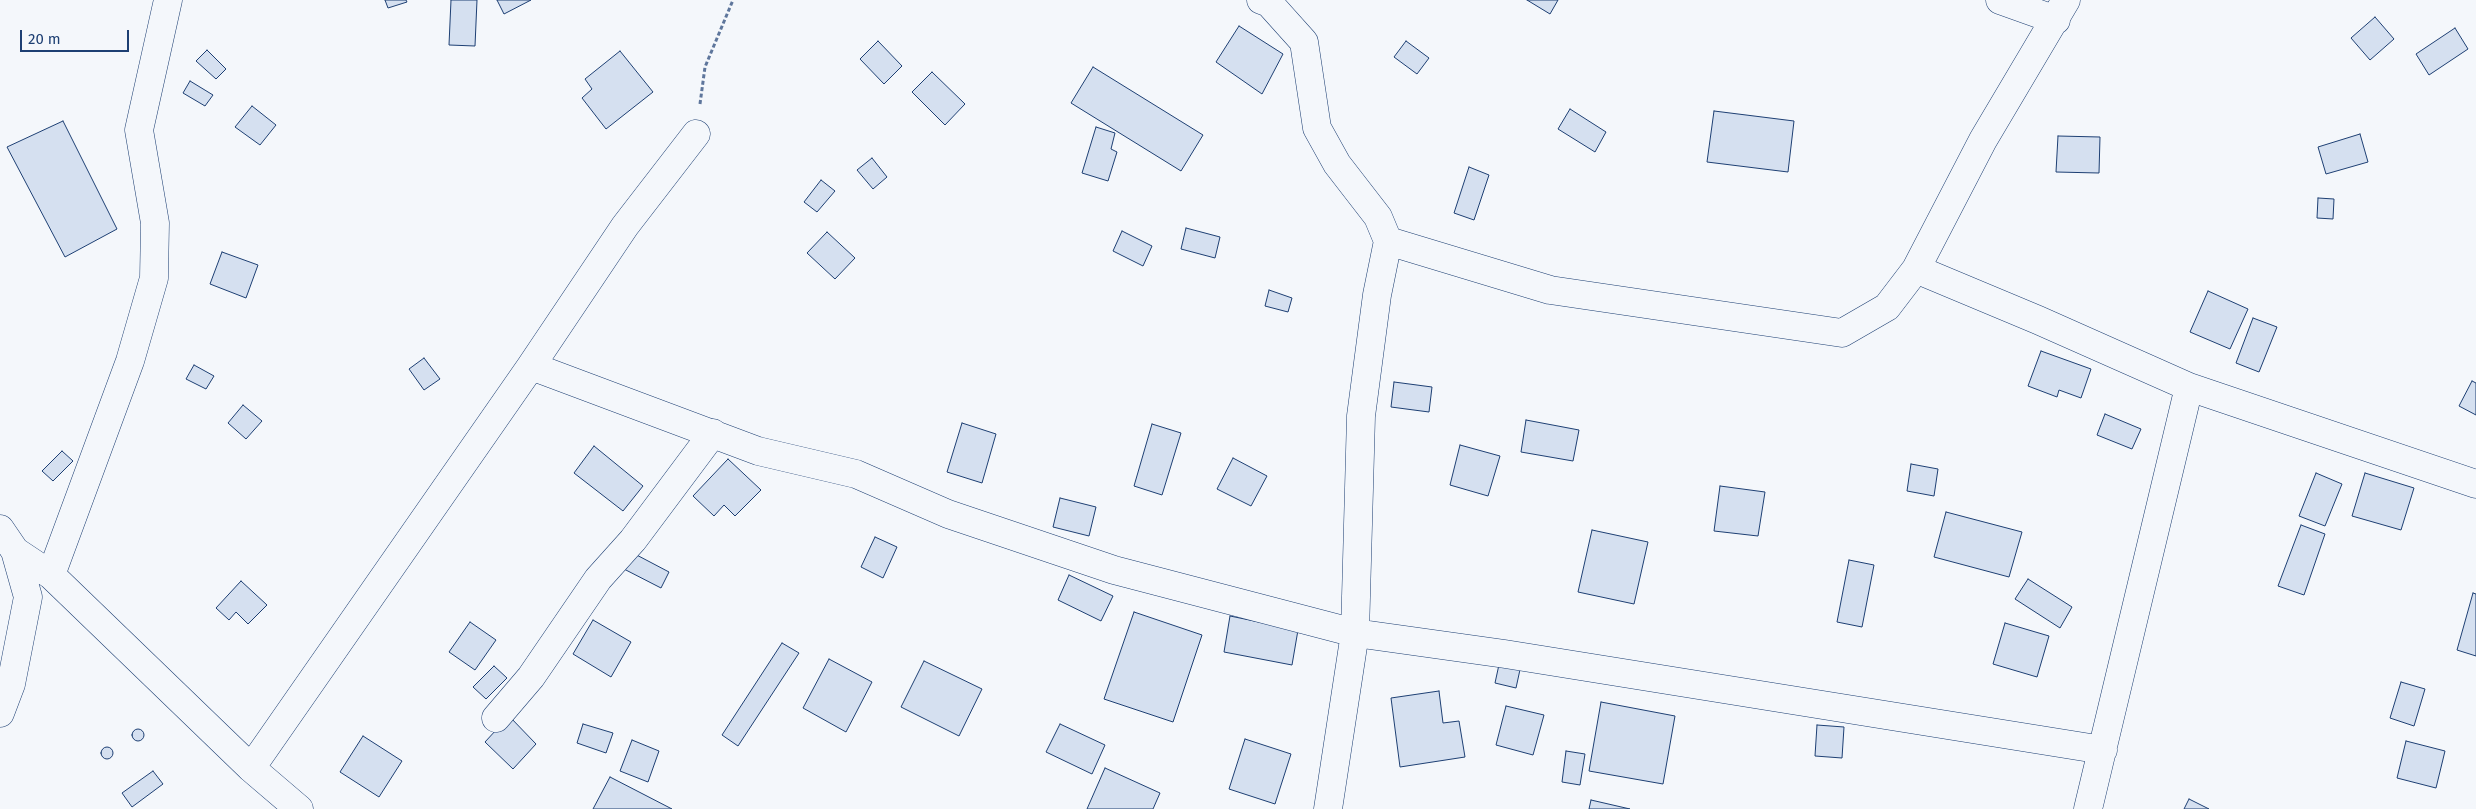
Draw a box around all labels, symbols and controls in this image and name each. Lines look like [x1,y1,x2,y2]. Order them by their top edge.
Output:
scale bar [22,20,131,52]
text: 20 m [28,30,61,48]

